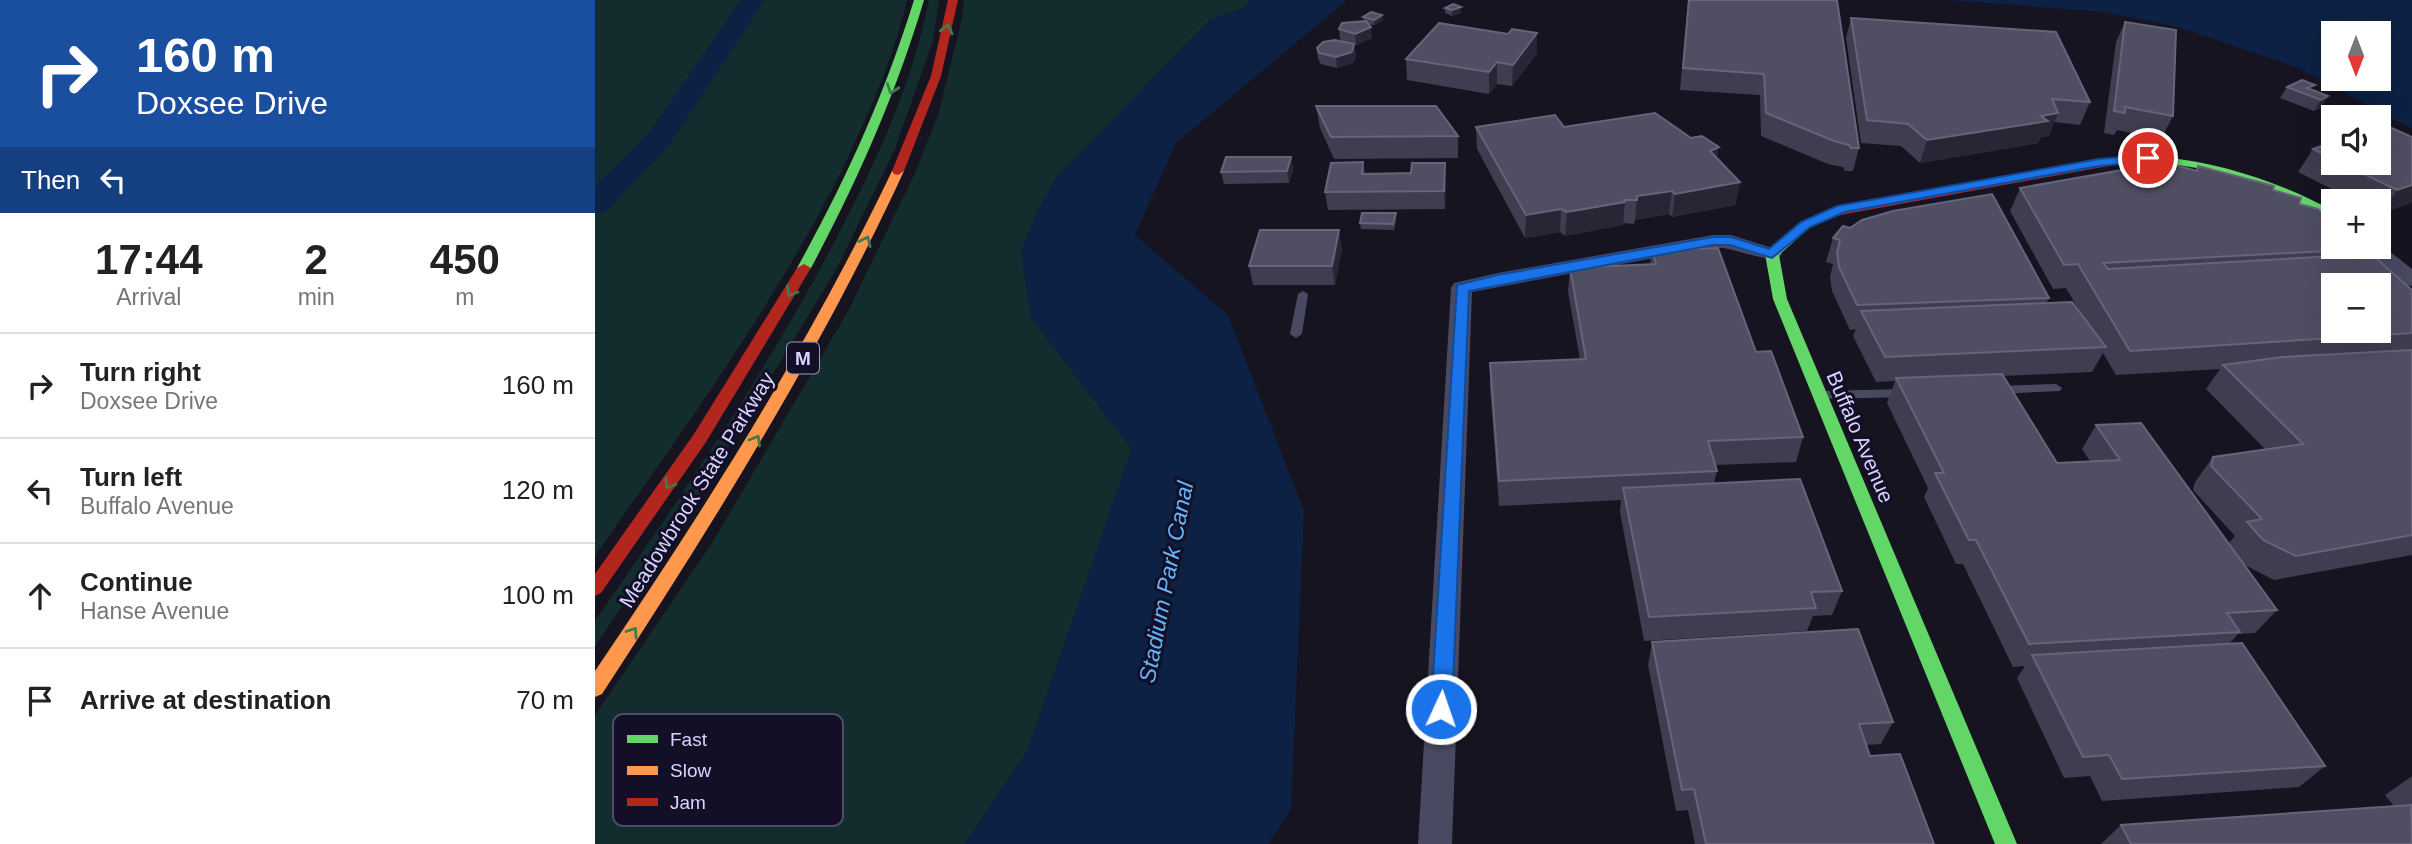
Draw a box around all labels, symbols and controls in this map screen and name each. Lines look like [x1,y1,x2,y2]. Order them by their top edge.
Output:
north arrow [2321,21,2391,91]
map controls [2321,21,2391,343]
one-way arrow [939,23,953,35]
icon: right [21,28,112,119]
text: 160 m [136,28,275,82]
one-way arrow [886,82,900,94]
text: Doxsee Drive [136,85,328,121]
button: sound [2321,105,2391,175]
pin [2118,128,2178,188]
icon: arrive [2129,139,2167,177]
icon: left [94,161,132,199]
text: Then [21,165,80,195]
button: + [2321,189,2391,259]
text: 17:44 [95,236,203,283]
text: 2 [304,236,328,283]
text: 450 [430,236,500,283]
one-way arrow [858,236,872,248]
button: − [2321,273,2391,343]
text: Arrival [116,284,181,310]
text: min [298,284,335,310]
text: m [455,284,474,310]
one-way arrow [786,284,799,297]
road number: M [787,342,819,374]
text: Turn right [80,357,201,387]
icon: right [21,367,59,405]
street label: Meadowbrook State Parkway [614,367,779,612]
street label: Buffalo Avenue [1822,368,1899,506]
text: 160 m [502,370,574,400]
text: Doxsee Drive [80,388,218,414]
one-way arrow [748,435,761,448]
text: Turn left [80,462,182,492]
icon: left [21,472,59,510]
text: 120 m [502,475,574,505]
one-way arrow [665,476,677,489]
water label: Stadium Park Canal [1134,478,1198,685]
text: Buffalo Avenue [80,493,234,519]
text: Continue [80,567,193,597]
icon: ahead [21,577,59,615]
text: 100 m [502,580,574,610]
text: Hanse Avenue [80,598,229,624]
one-way arrow [625,626,638,639]
position arrow [1404,672,1478,746]
icon: arrive [21,682,59,720]
text: Arrive at destination [80,685,331,715]
text: 70 m [516,685,574,715]
legend [613,714,843,826]
text: Fast [670,729,708,750]
text: Slow [670,760,711,781]
text: Jam [670,792,706,813]

